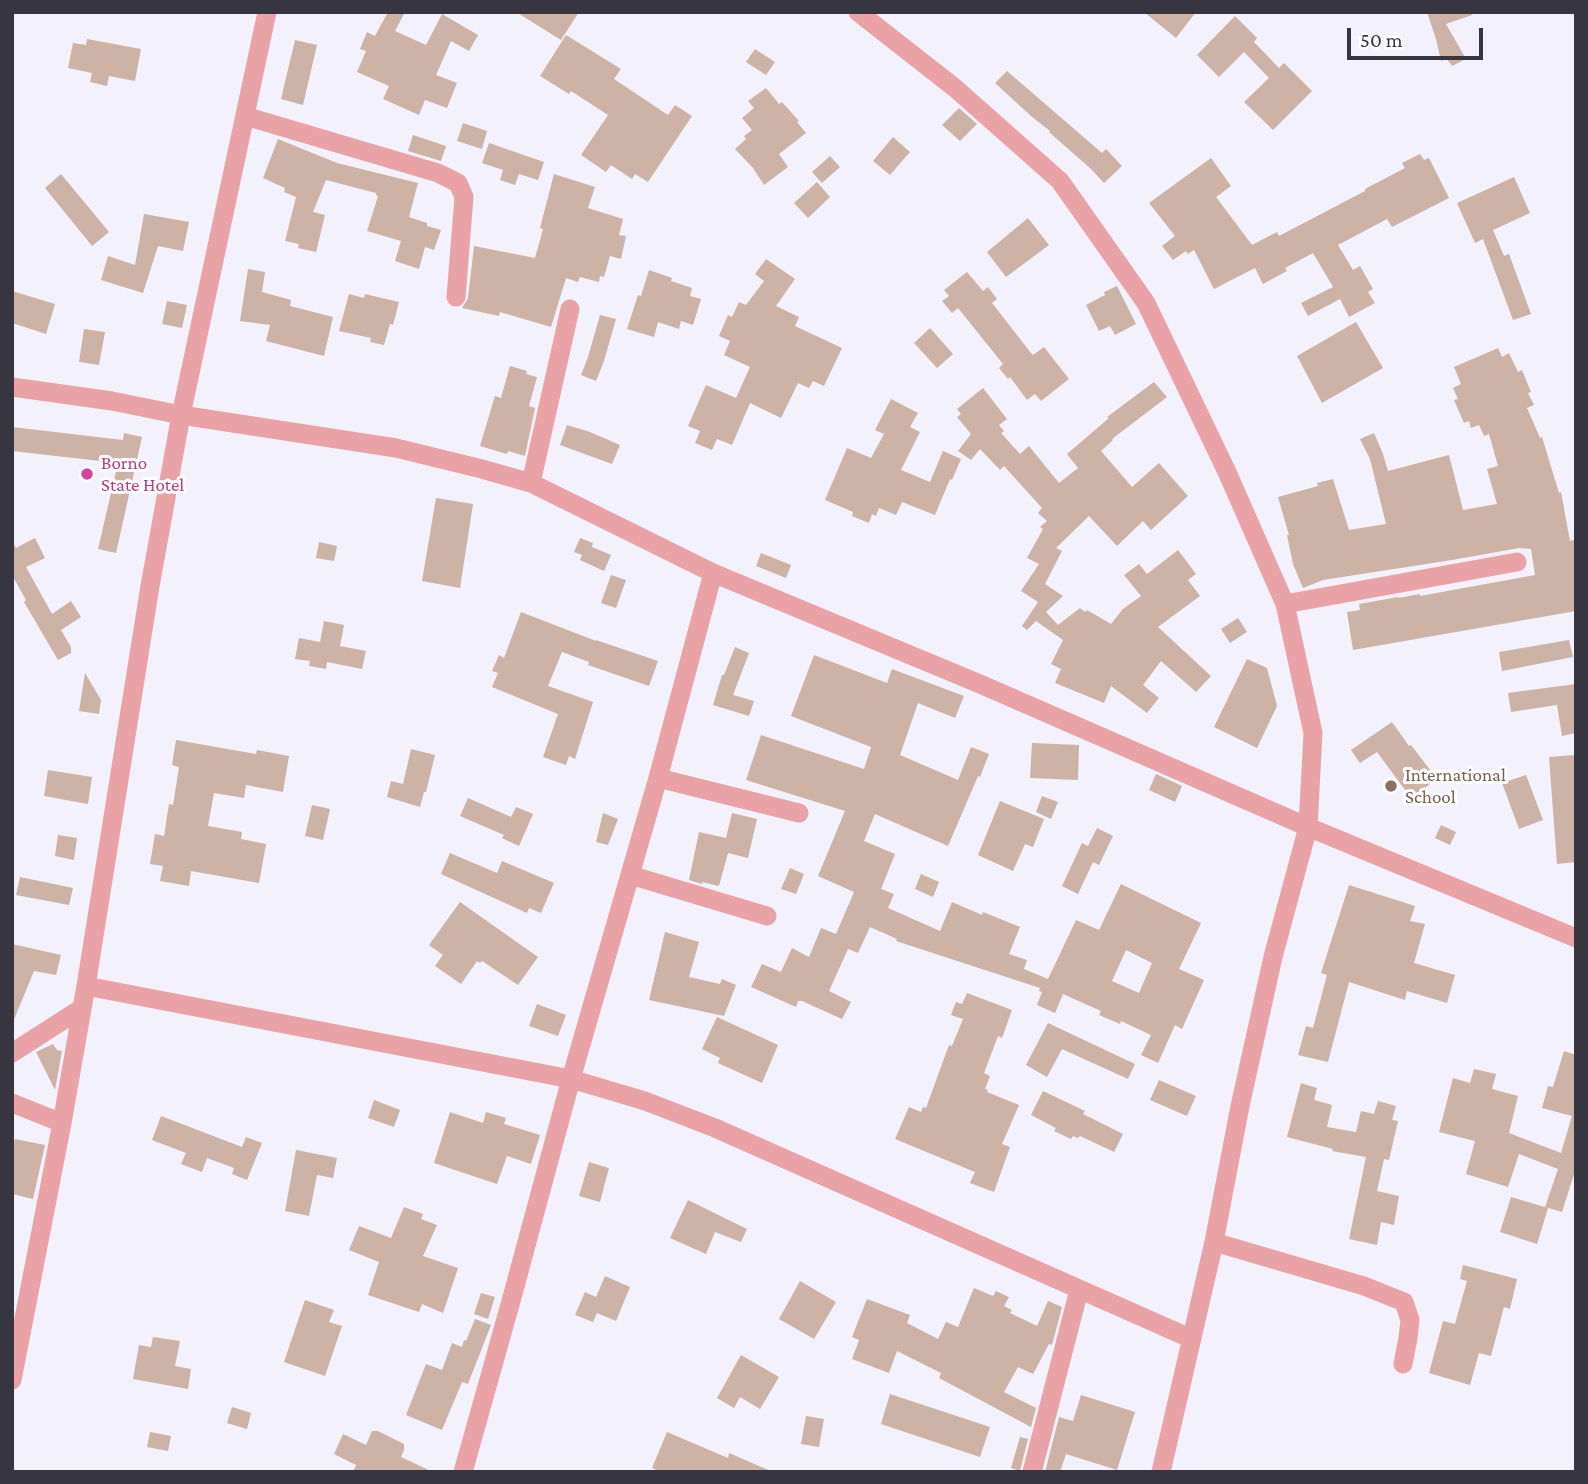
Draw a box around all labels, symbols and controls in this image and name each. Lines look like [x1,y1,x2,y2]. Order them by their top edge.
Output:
scale bar [1350,14,1486,58]
text: 50 m [1360,28,1403,52]
place label: Borno State Hotel [101,452,184,496]
marker: Borno State Hotel [79,466,95,482]
place label: International School [1405,764,1506,808]
marker: International School [1383,778,1399,794]

